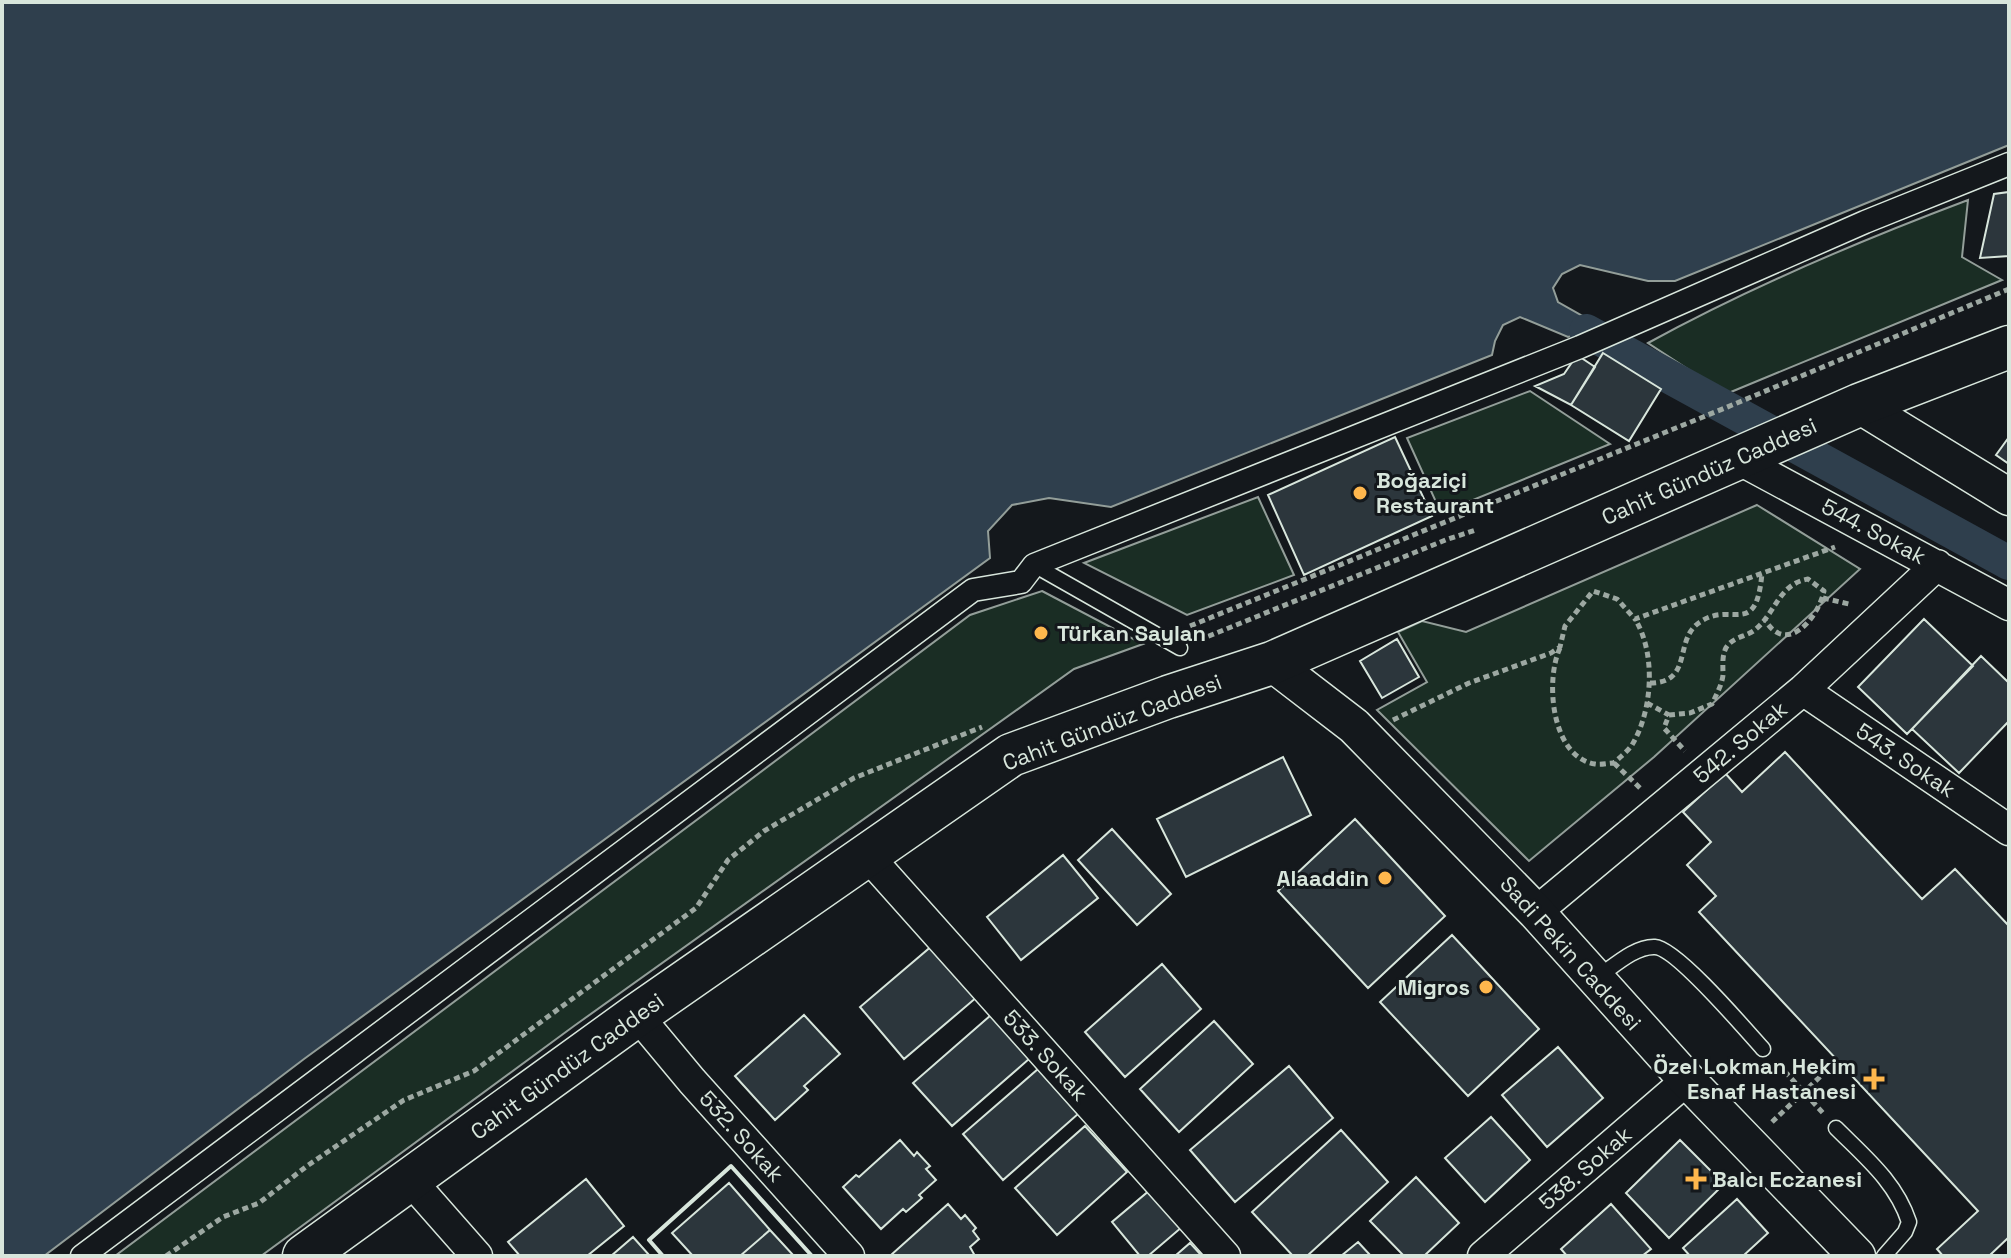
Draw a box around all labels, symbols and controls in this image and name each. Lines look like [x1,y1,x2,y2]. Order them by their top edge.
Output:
street label: Cahit Gündüz Caddesi [1597,411,1821,531]
place label: Boğaziçi Restaurant [1376,466,1494,519]
marker: Boğaziçi Restaurant [1351,484,1369,502]
street label: 544. Sokak [1817,492,1931,570]
place label: Türkan Saylan [1057,619,1206,647]
marker: Türkan Saylan [1032,624,1050,642]
street label: Cahit Gündüz Caddesi [998,667,1226,777]
street label: 542. Sokak [1687,695,1793,789]
street label: 543. Sokak [1851,717,1961,804]
place label: Alaaddin [1277,864,1369,892]
marker: Alaaddin [1376,869,1394,887]
street label: Sadi Pekin Caddesi [1494,870,1648,1036]
place label: Migros [1397,973,1470,1001]
marker: Migros [1477,978,1495,996]
street label: Cahit Gündüz Caddesi [465,986,669,1146]
street label: 533. Sokak [998,1003,1094,1107]
place label: Özel Lokman Hekim Esnaf Hastanesi [1653,1052,1856,1105]
marker: Özel Lokman Hekim Esnaf Hastanesi [1863,1068,1885,1090]
street label: 532. Sokak [694,1085,790,1188]
street label: 538. Sokak [1533,1120,1637,1216]
place label: Balcı Eczanesi [1712,1165,1862,1193]
marker: Balcı Eczanesi [1687,1170,1705,1188]

